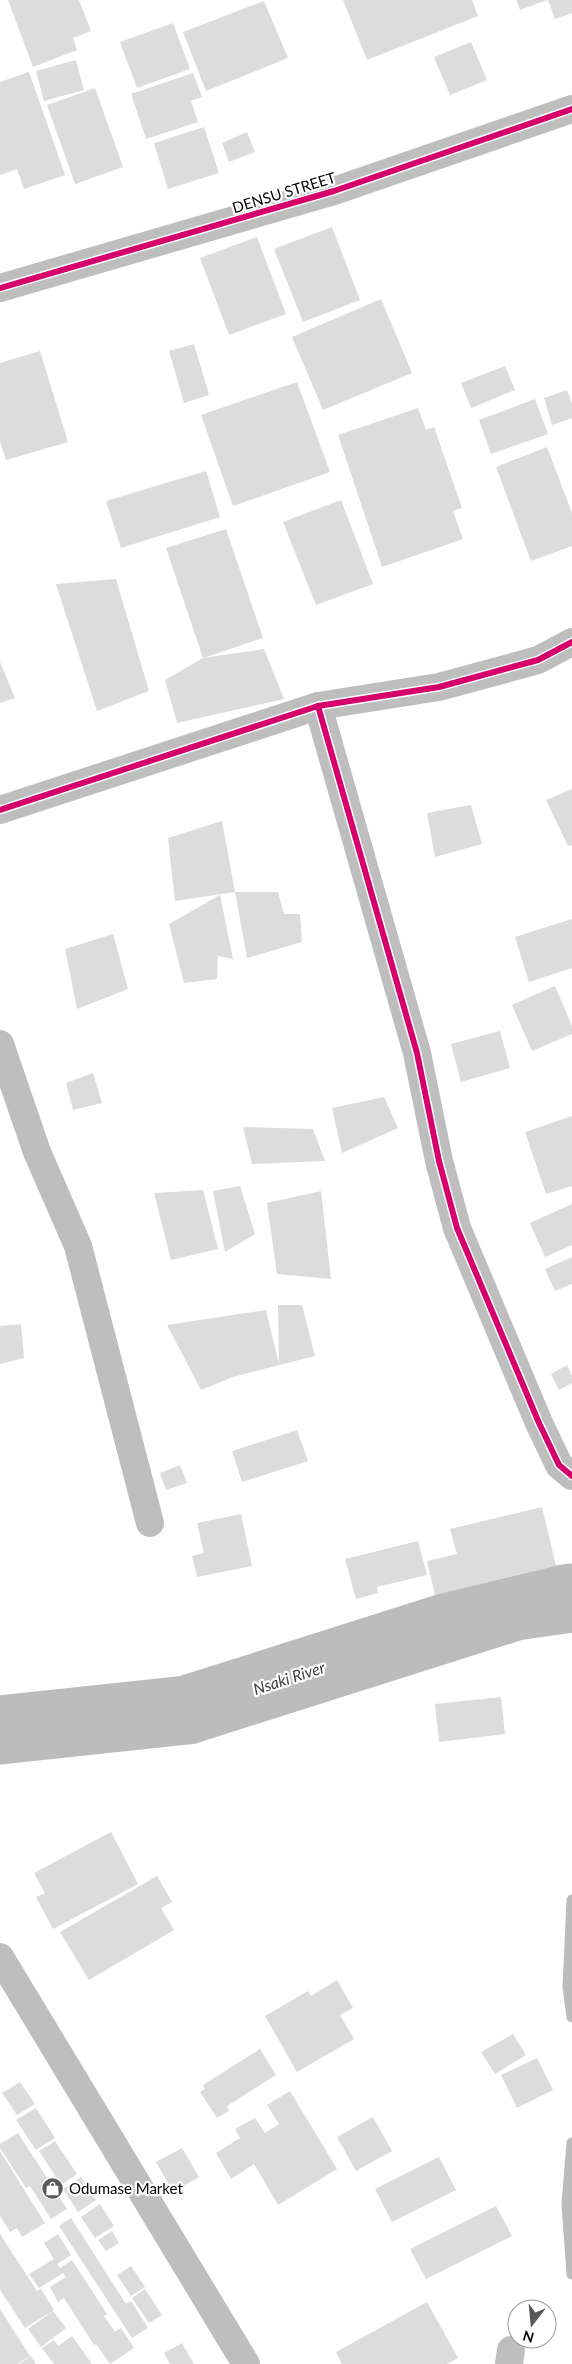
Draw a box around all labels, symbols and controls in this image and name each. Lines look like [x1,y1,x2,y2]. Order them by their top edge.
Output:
street label: DENSU STREET [230,168,338,216]
water label: Nsaki River [251,1657,328,1698]
shop icon: Odumase Market [41,2177,65,2201]
place label: Odumase Market [69,2179,183,2197]
north arrow [507,2299,557,2349]
text: N [521,2327,536,2347]

